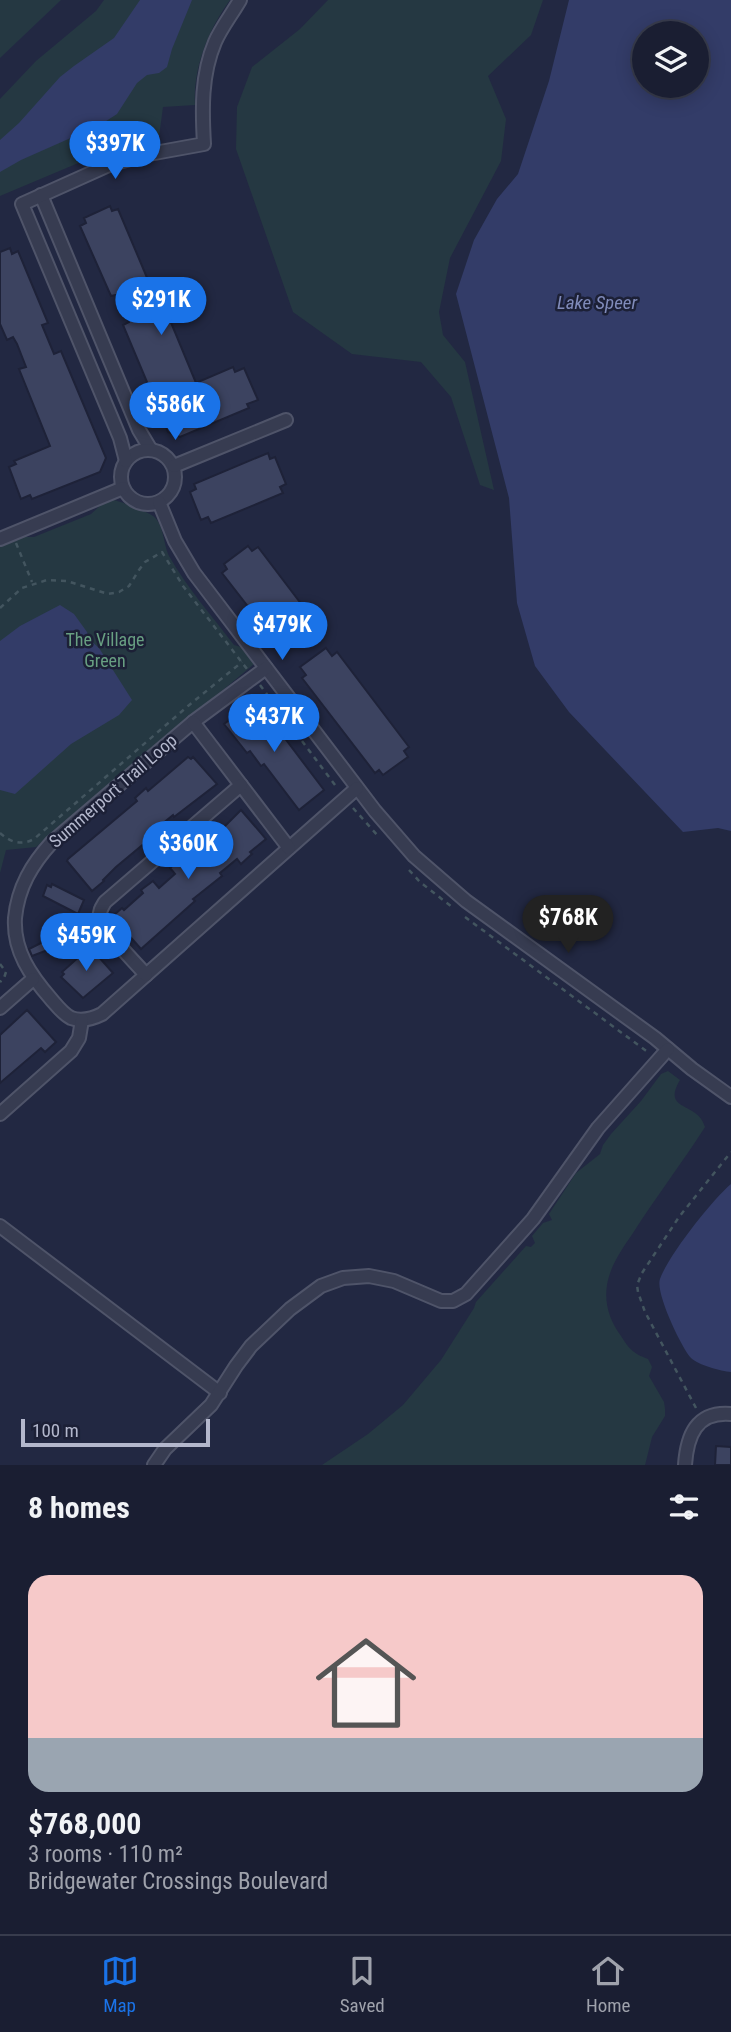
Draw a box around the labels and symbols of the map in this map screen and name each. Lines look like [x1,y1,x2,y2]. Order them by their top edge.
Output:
pin: $397K [66,122,164,181]
pin: $291K [112,278,210,337]
water label: Lake Speer [557,291,637,314]
pin: $586K [126,382,224,442]
pin: $479K [233,602,331,662]
park label: The Village Green [65,629,145,671]
pin: $437K [225,694,323,754]
street label: Summerport Trail Loop [45,729,181,852]
pin: $360K [139,822,237,881]
pin: $768K [519,895,617,955]
pin: $459K [37,914,135,973]
scale bar [21,1416,210,1448]

